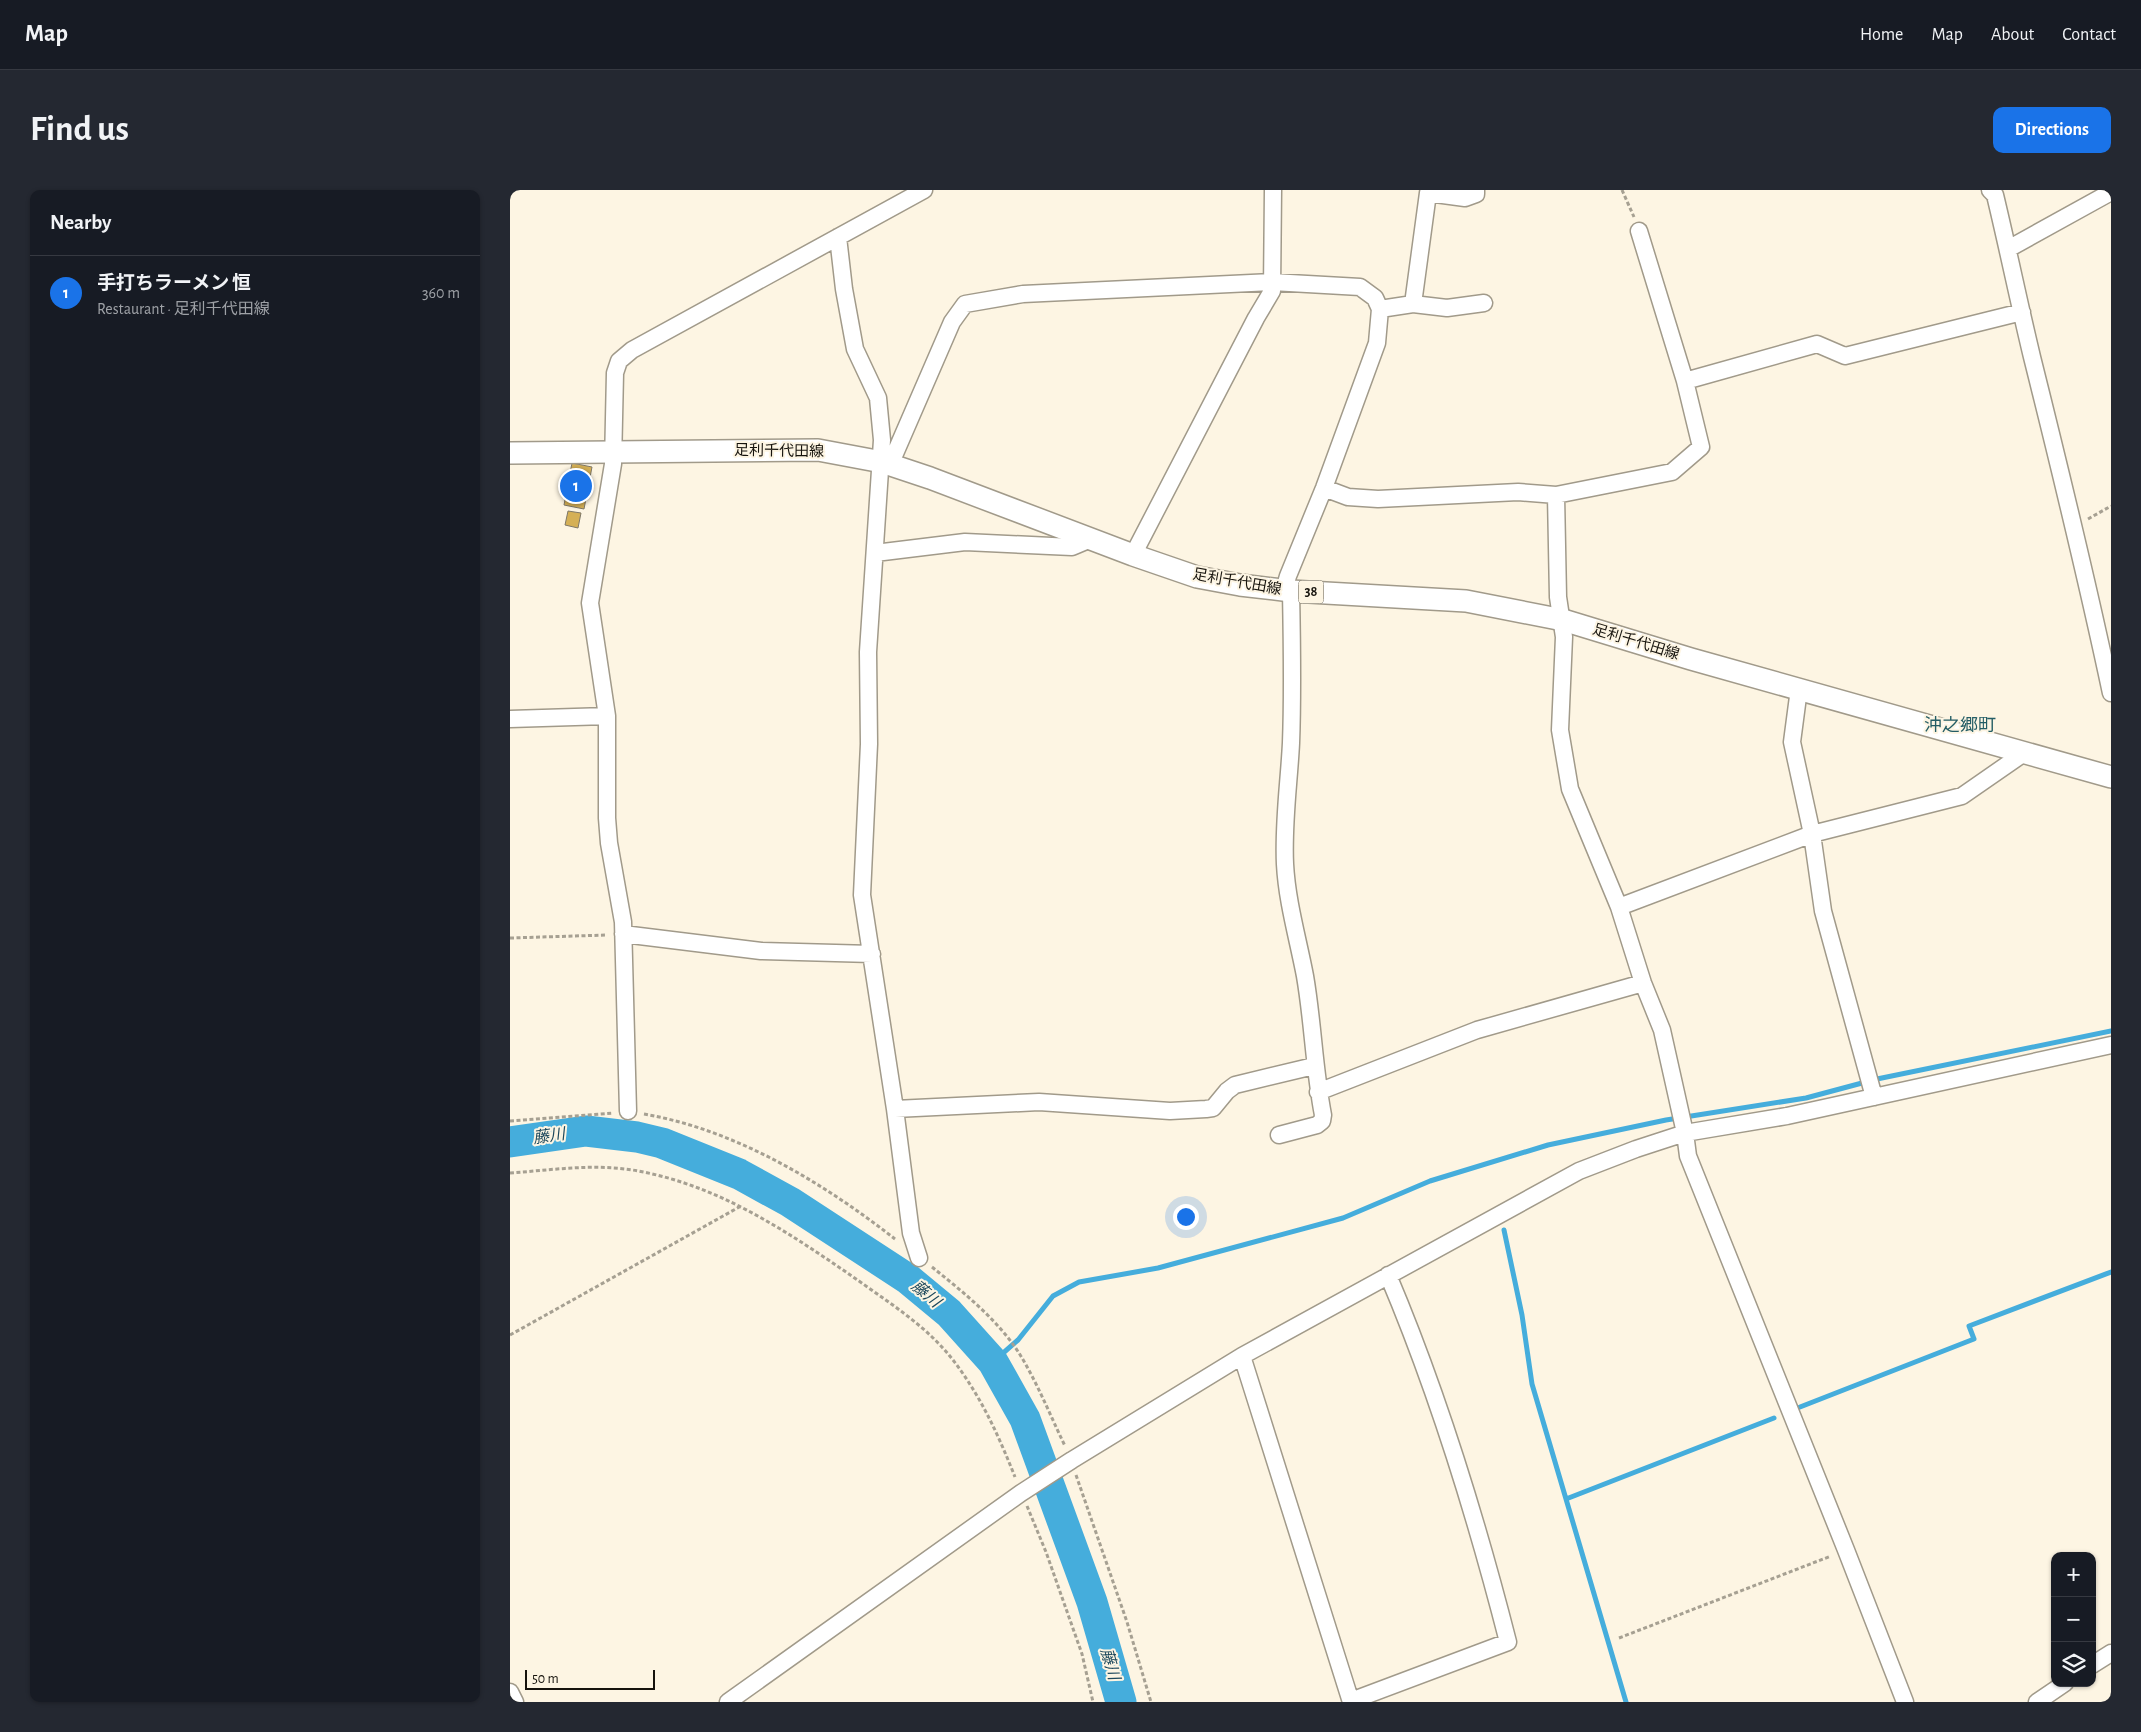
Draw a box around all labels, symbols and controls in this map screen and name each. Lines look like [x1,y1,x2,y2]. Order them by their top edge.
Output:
text: Map [25,22,68,46]
text: Home [1860,26,1903,44]
text: Map [1931,26,1963,44]
text: About [1991,26,2034,44]
text: Contact [2062,26,2116,44]
button: Directions [1993,107,2111,153]
text: Find us [30,112,129,147]
text: Nearby [50,212,111,233]
text: 手打ちラーメン 恒 [97,274,251,293]
text: 1 [63,285,69,301]
text: 360 m [422,285,460,301]
text: Restaurant · 足利千代田線 [97,301,270,317]
street label: 足利千代田線 [734,441,824,459]
pin: 1 [560,467,592,505]
street label: 足利千代田線 [1191,565,1283,597]
road number: 38 [1298,581,1324,604]
street label: 足利千代田線 [1591,620,1682,662]
district label: 沖之郷町 [1924,716,1996,735]
water label: 藤川 [532,1125,568,1146]
your location [1173,1204,1199,1230]
water label: 藤川 [909,1277,946,1312]
map controls [2051,1552,2096,1687]
button: + [2051,1552,2096,1597]
button: − [2051,1597,2096,1642]
button: layers [2051,1642,2096,1687]
water label: 藤川 [1098,1646,1124,1684]
scale bar [525,1667,655,1690]
text: 50 m [532,1672,559,1686]

